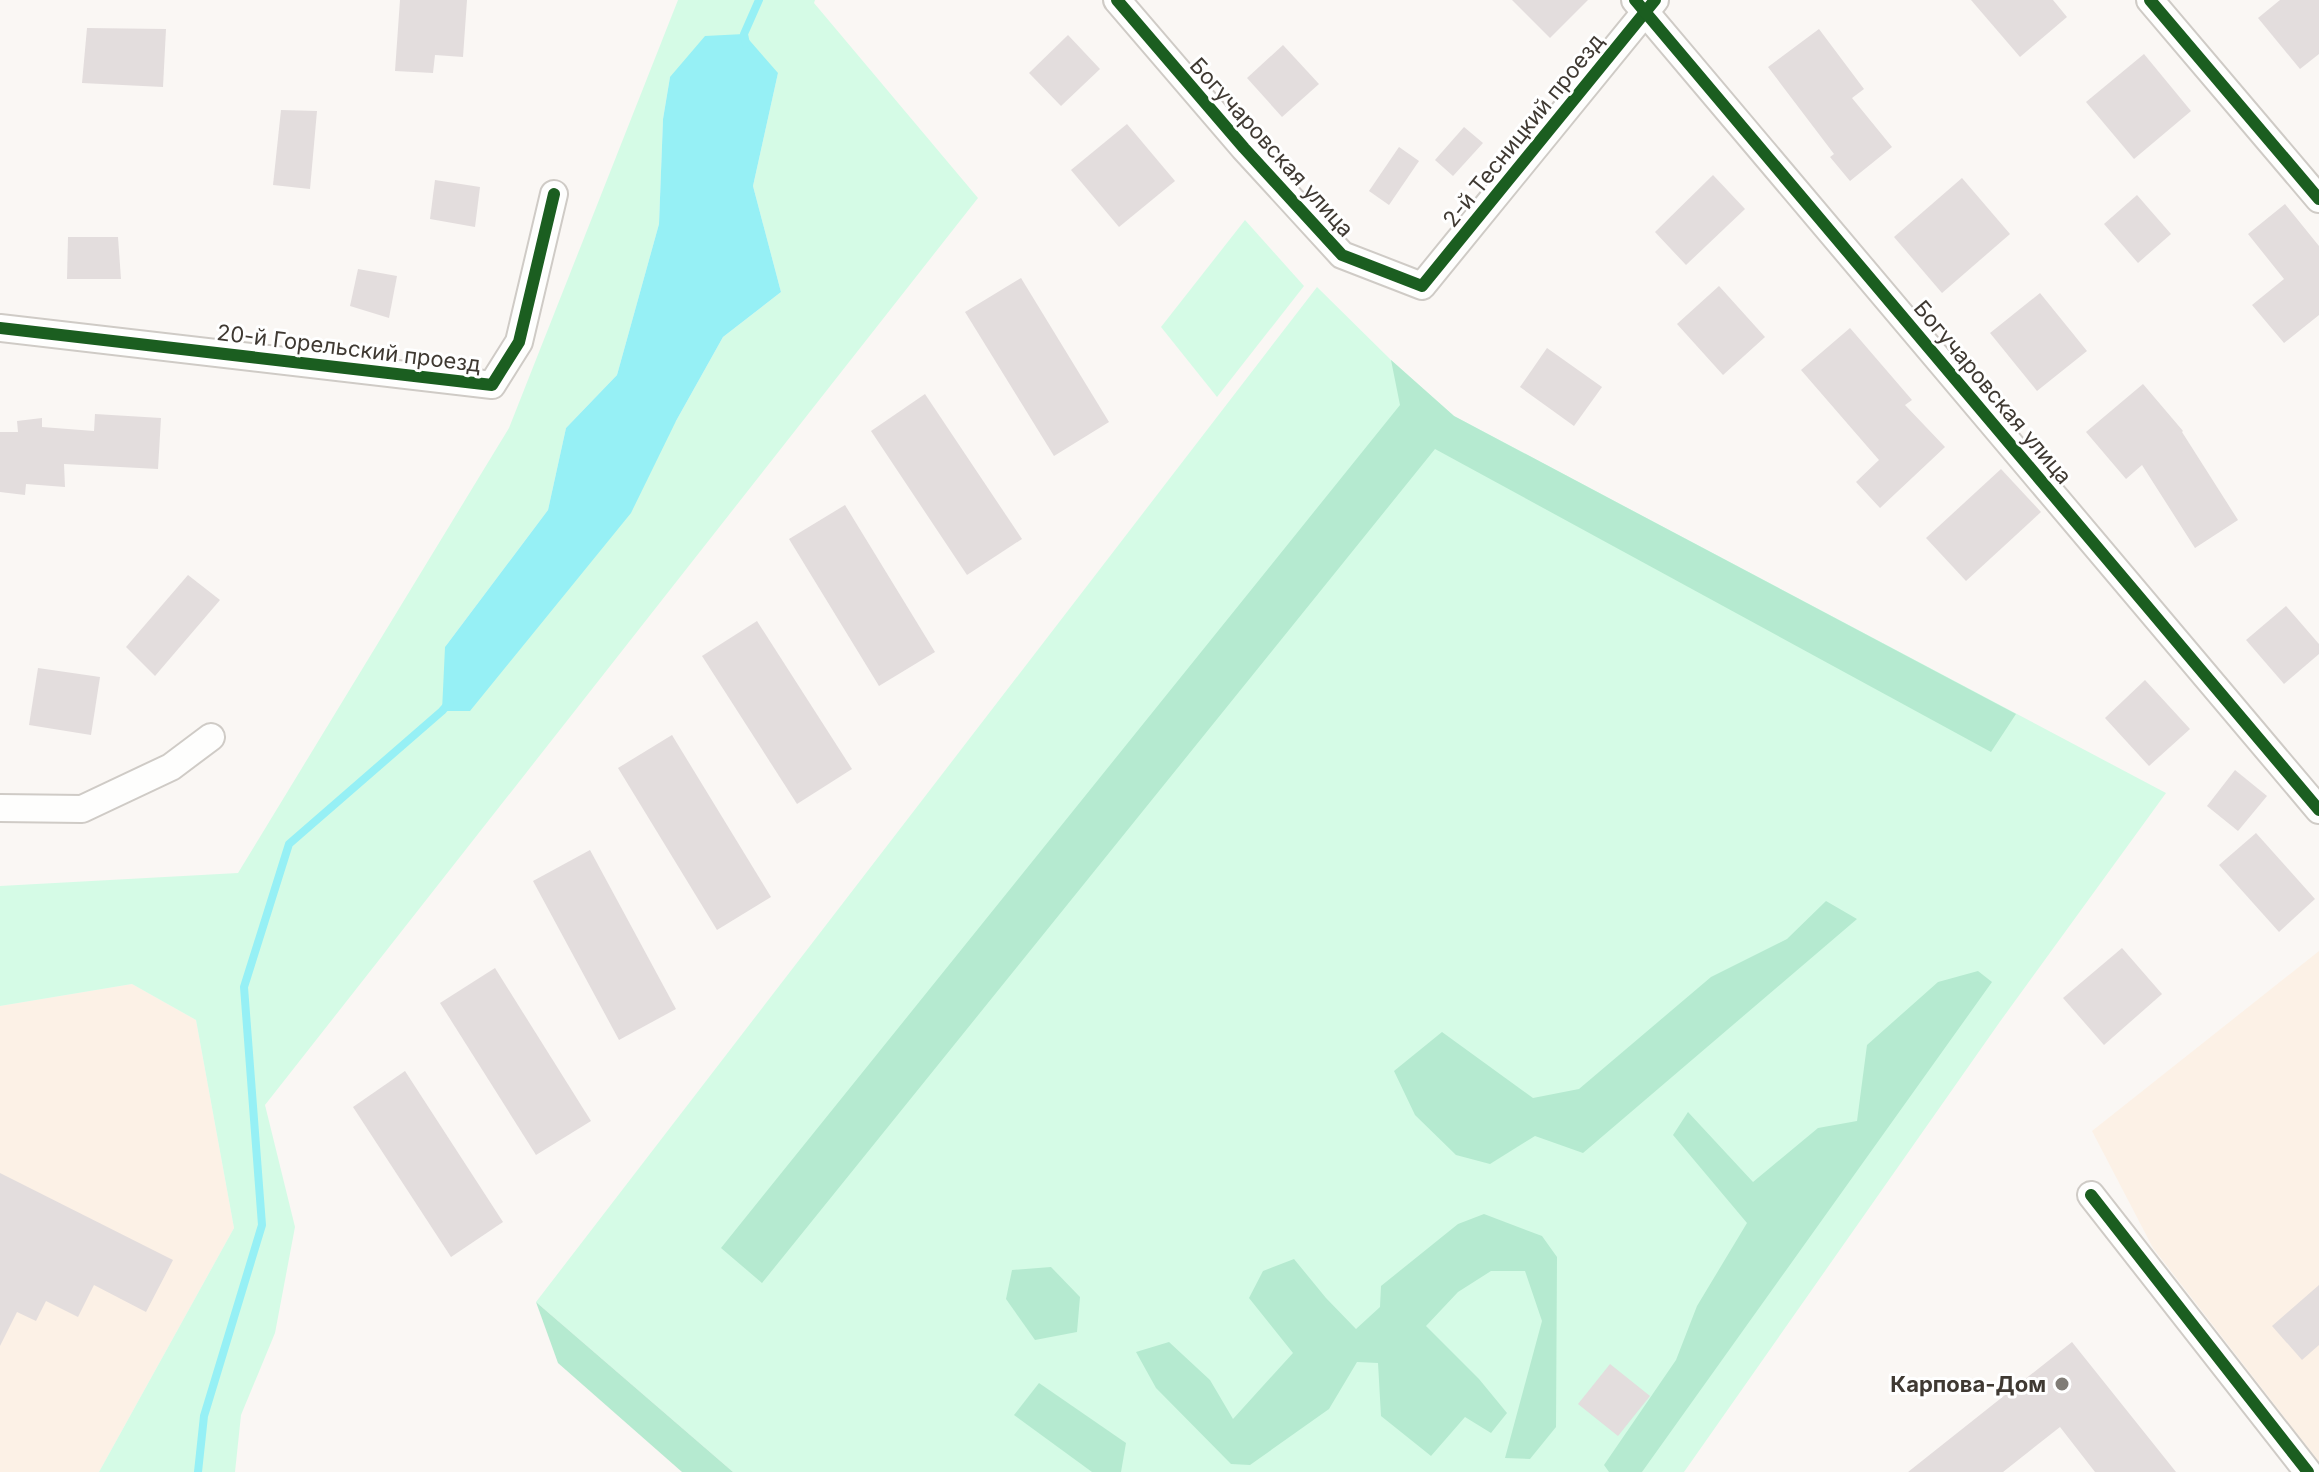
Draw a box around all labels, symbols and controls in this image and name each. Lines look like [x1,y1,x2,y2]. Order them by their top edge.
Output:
street label: 2-й Тесницкий проезд [1437,28,1609,232]
street label: Богучаровская улица [1185,52,1359,242]
street label: Богучаровская улица [1909,295,2077,489]
street label: 20-й Горельский проезд [215,319,483,377]
place label: Карпова-Дом [1890,1371,2046,1397]
marker: Карпова-Дом [2053,1375,2071,1393]

